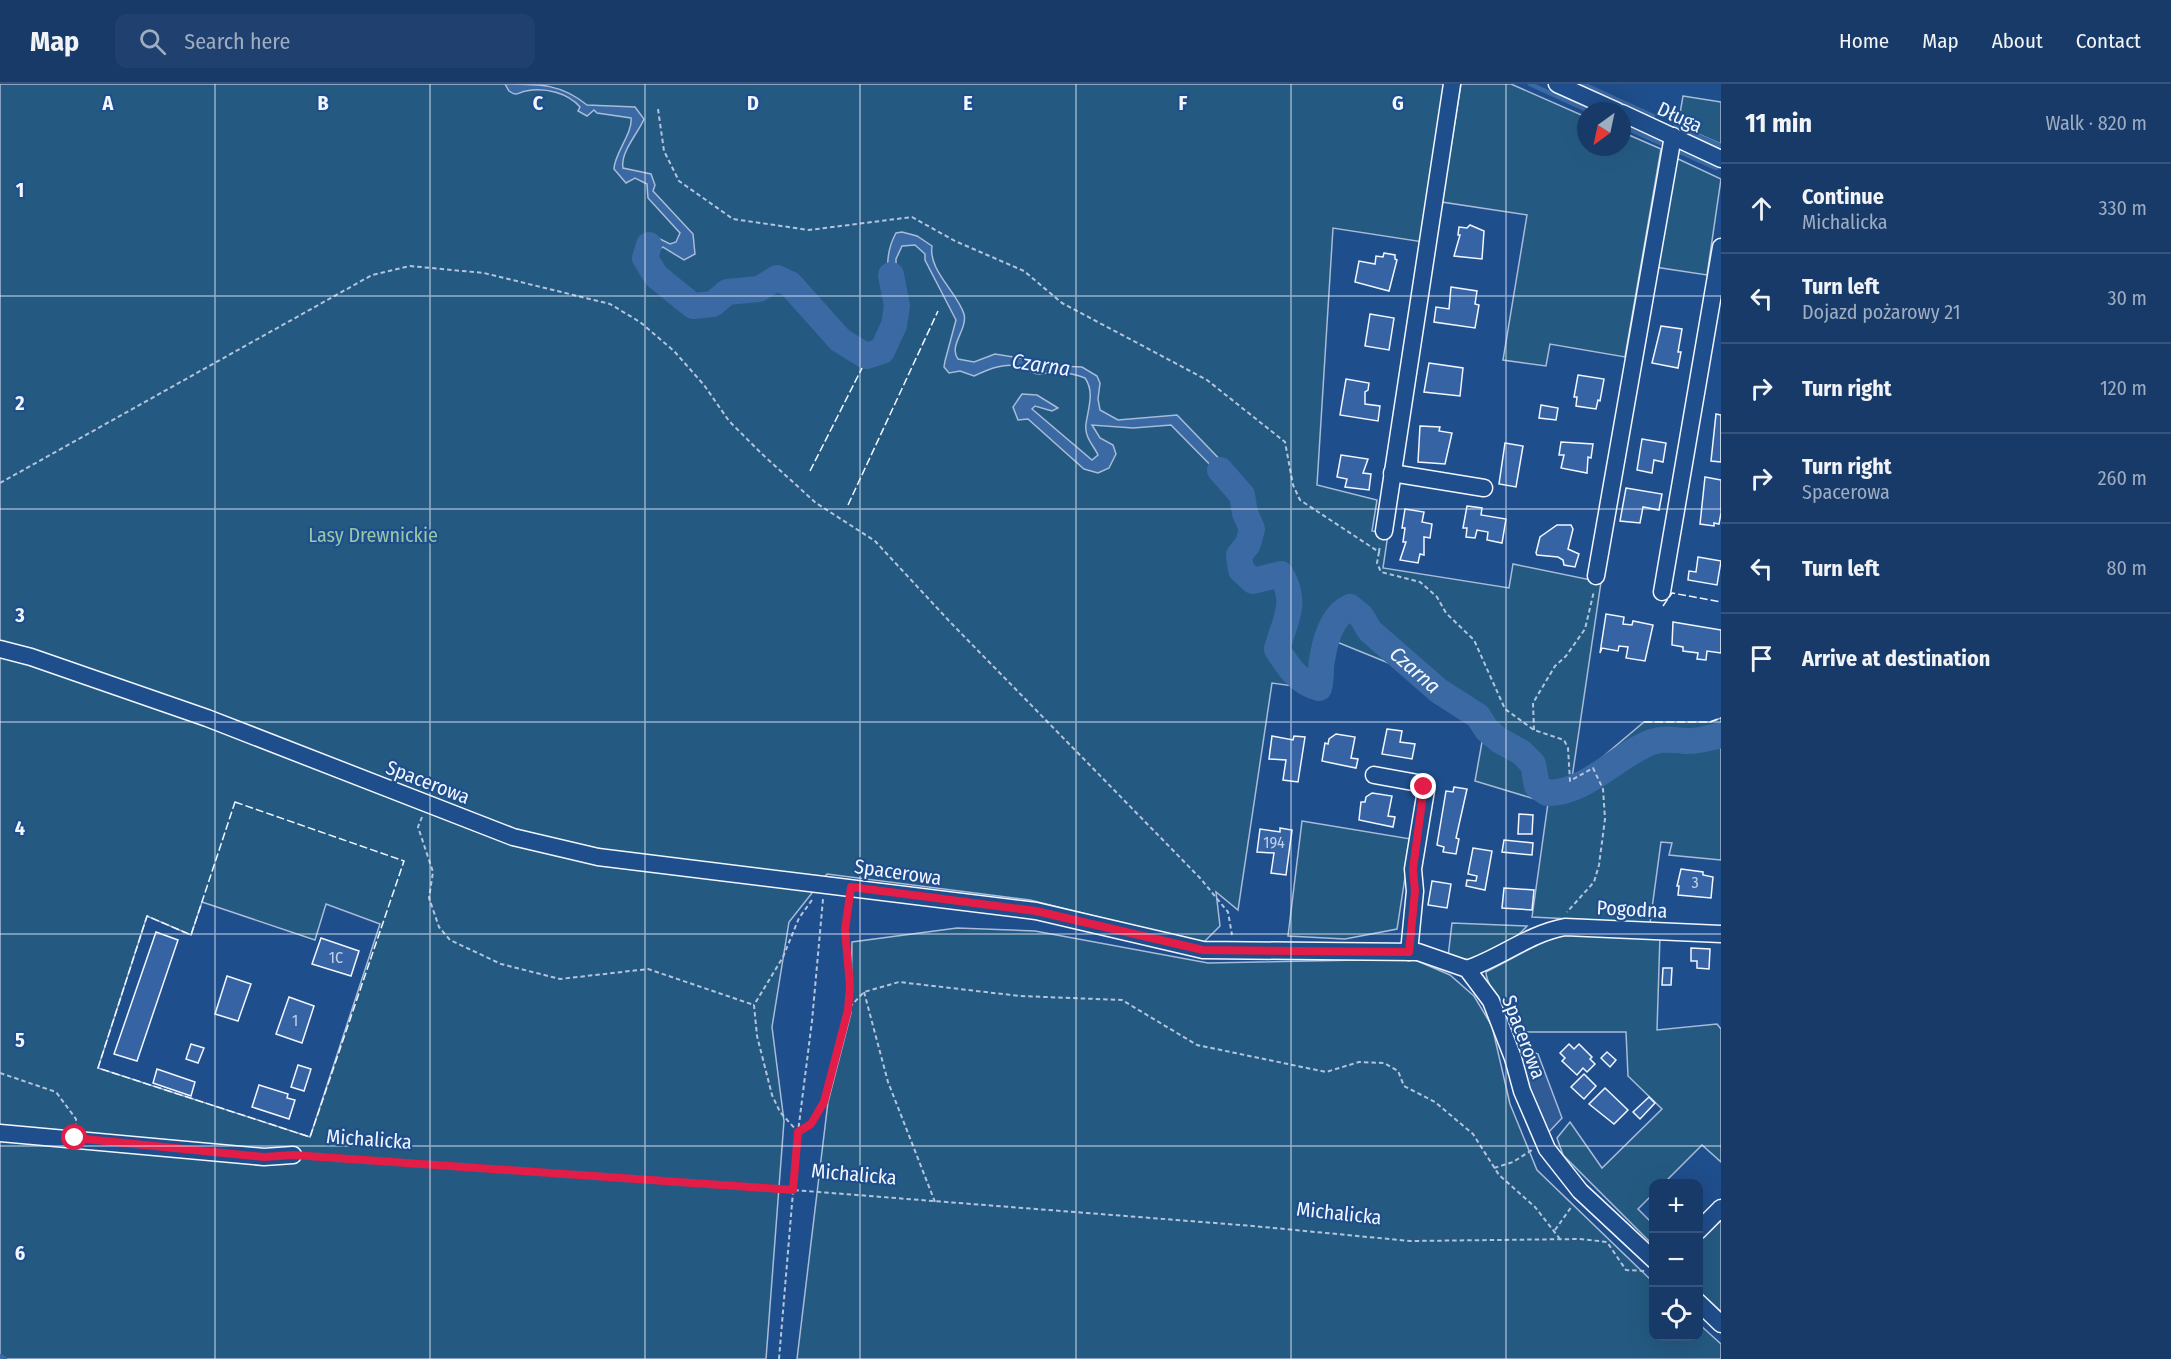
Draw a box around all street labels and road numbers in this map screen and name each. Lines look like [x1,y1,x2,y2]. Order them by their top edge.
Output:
street label: Długa [1654,96,1706,138]
street label: Spacerowa [383,755,473,809]
street label: Spacerowa [853,854,943,890]
street label: Pogodna [1596,895,1668,923]
street label: Spacerowa [1497,992,1551,1082]
street label: Michalicka [325,1124,413,1154]
street label: Michalicka [810,1158,898,1190]
street label: Michalicka [1295,1197,1383,1229]

